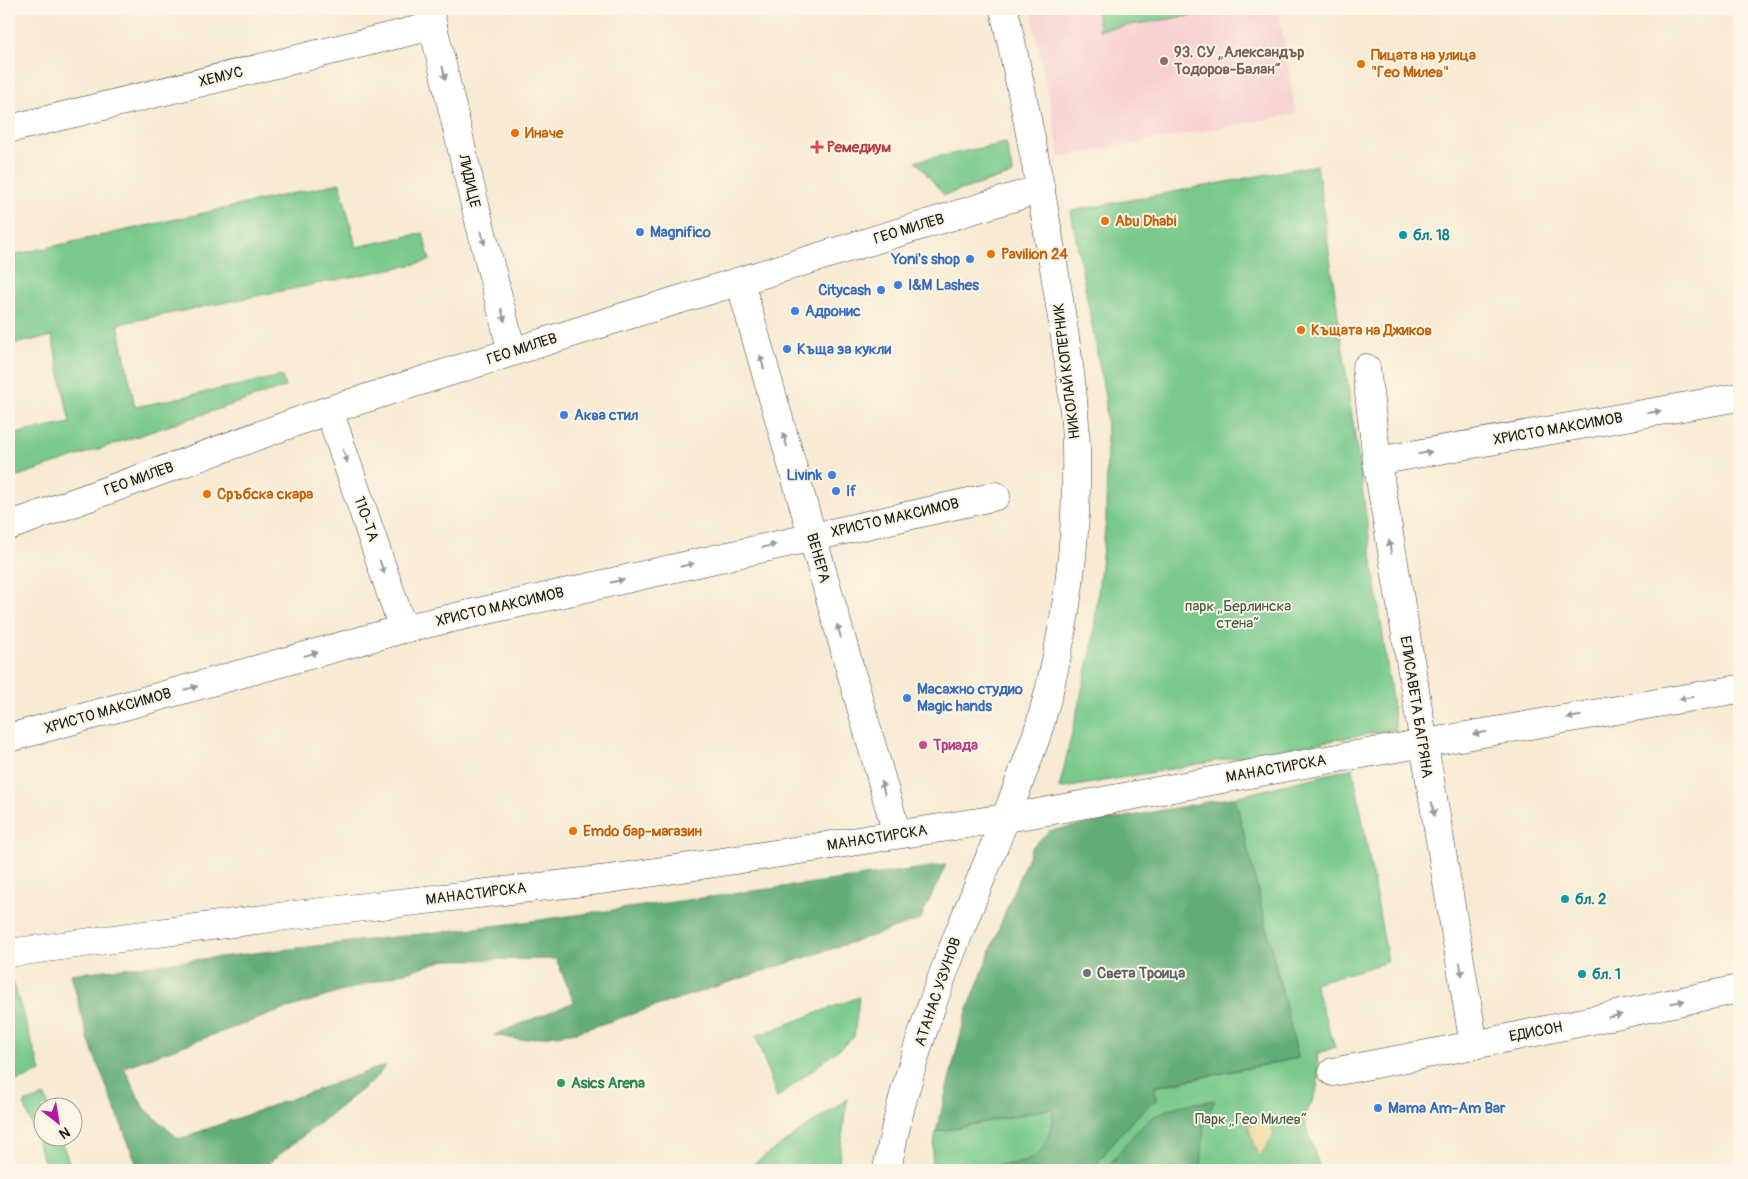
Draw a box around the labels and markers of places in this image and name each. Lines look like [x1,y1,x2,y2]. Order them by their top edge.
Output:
place label: 93. СУ „Александър Тодоров-Балан“ [1173,43,1304,79]
place label: Пицата на улица "Гео Милев" [1371,46,1476,82]
marker: 93. СУ „Александър Тодоров-Балан“ [1158,55,1170,67]
marker: Пицата на улица "Гео Милев" [1355,58,1367,70]
place label: Иначе [525,124,564,143]
marker: Иначе [509,127,521,139]
place label: Ремедиум [827,138,891,157]
marker: Ремедиум [811,141,823,153]
place label: Abu Dhabi [1115,212,1177,231]
marker: Abu Dhabi [1099,215,1111,227]
place label: Magnifico [650,223,711,242]
marker: Magnifico [634,226,646,238]
place label: бл. 18 [1413,226,1450,245]
marker: бл. 18 [1397,229,1409,241]
place label: Pavilion 24 [1001,245,1068,264]
marker: Pavilion 24 [985,248,997,260]
place label: Yoni's shop [891,250,960,269]
marker: Yoni's shop [964,253,976,265]
place label: I&M Lashes [908,276,979,295]
marker: I&M Lashes [892,279,904,291]
place label: Citycash [818,281,871,300]
marker: Citycash [875,284,887,296]
place label: Адронис [805,302,861,321]
marker: Адронис [789,305,801,317]
place label: Къщата на Джиков [1311,321,1432,340]
marker: Къщата на Джиков [1295,324,1307,336]
place label: Къща за кукли [797,340,891,359]
marker: Къща за кукли [781,343,793,355]
place label: Аква стил [574,406,639,425]
marker: Аква стил [558,409,570,421]
place label: Livink [786,466,823,485]
marker: Livink [826,469,838,481]
place label: If [846,482,857,501]
place label: Сръбска скара [217,485,313,504]
marker: If [830,485,842,497]
marker: Сръбска скара [201,488,213,500]
place label: Масажно студио Magic hands [917,680,1023,716]
marker: Масажно студио Magic hands [901,692,913,704]
place label: Триада [932,736,978,755]
marker: Триада [917,739,929,751]
place label: Emdo бар-магазин [583,822,702,841]
marker: Emdo бар-магазин [567,825,579,837]
place label: бл. 2 [1575,890,1606,909]
marker: бл. 2 [1559,893,1571,905]
place label: Света Троица [1097,964,1185,983]
place label: бл. 1 [1592,965,1621,984]
marker: Света Троица [1081,967,1093,979]
marker: бл. 1 [1576,968,1588,980]
place label: Asics Arena [571,1074,645,1093]
marker: Asics Arena [555,1077,567,1089]
place label: Mama Am-Am Bar [1388,1099,1506,1118]
marker: Mama Am-Am Bar [1372,1102,1384,1114]

